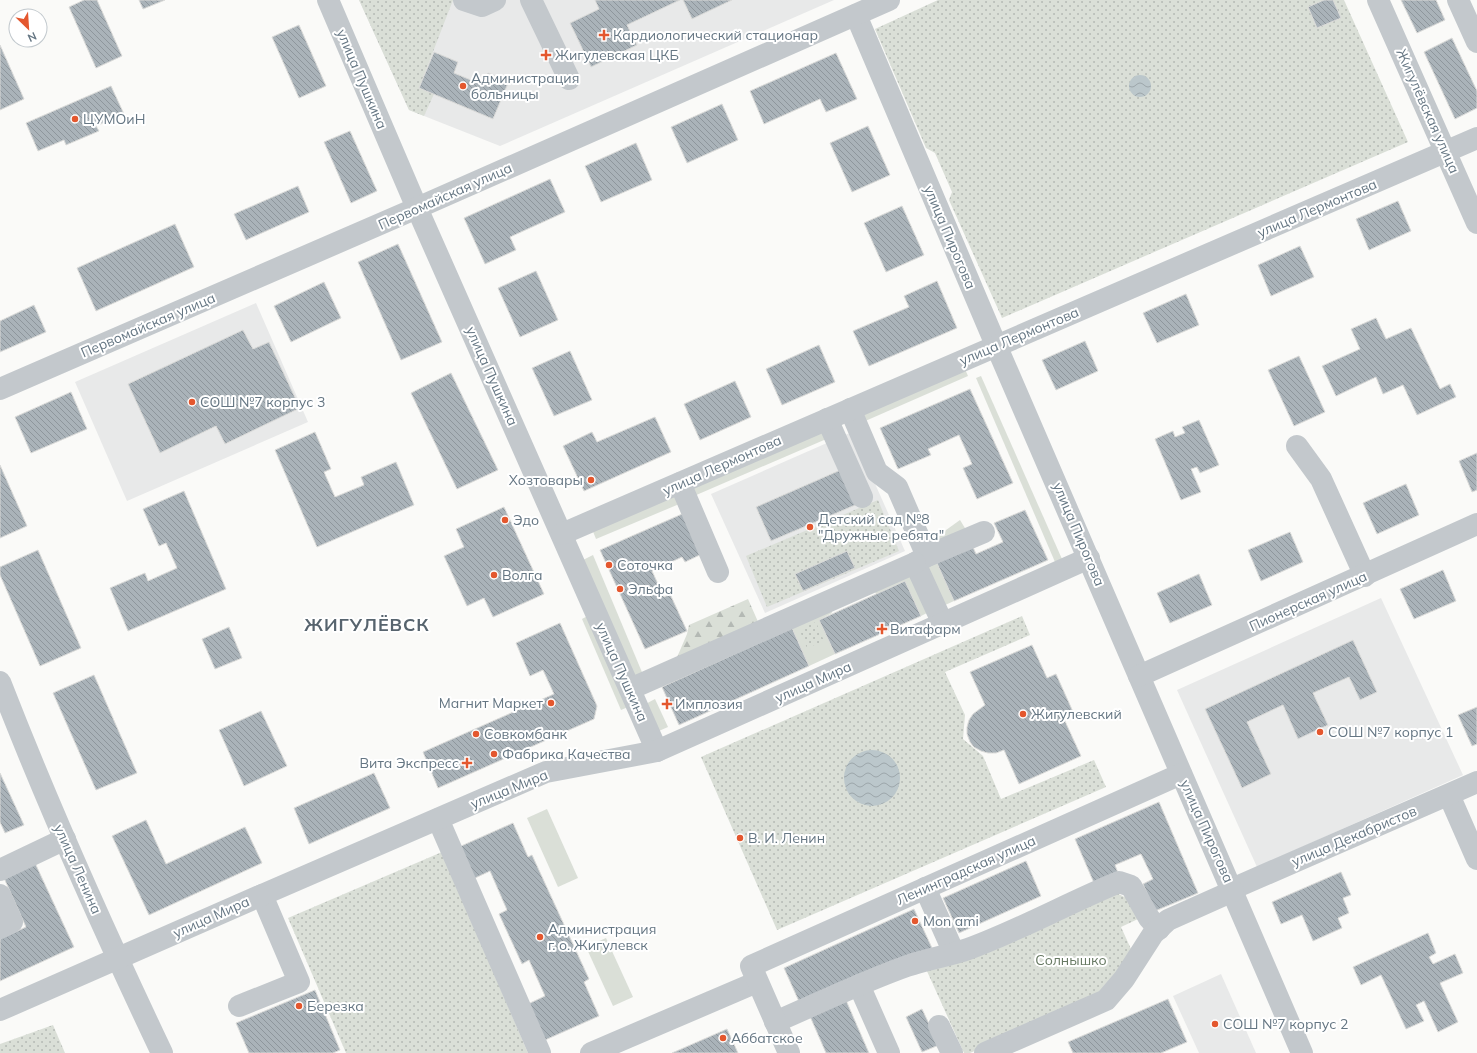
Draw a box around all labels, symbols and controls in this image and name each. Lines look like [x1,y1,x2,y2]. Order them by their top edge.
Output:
north arrow [8,8,48,48]
street label: улица Пушкина [333,26,391,132]
place label: Кардиологический стационар [613,26,818,44]
text: N [26,29,39,45]
marker: Кардиологический стационар [598,29,610,41]
place label: Жигулевская ЦКБ [555,46,679,64]
street label: Жигулёвская улица [1392,46,1464,176]
marker: Жигулевская ЦКБ [540,49,552,61]
place label: Администрация больницы [471,69,579,103]
marker: Администрация больницы [458,81,468,91]
place label: ЦУМОиН [83,110,145,128]
marker: ЦУМОиН [70,114,80,124]
street label: Первомайская улица [375,158,515,234]
street label: улица Лермонтова [1254,175,1380,241]
street label: улица Пирогова [920,182,980,292]
street label: Первомайская улица [78,288,218,362]
street label: улица Лермонтова [956,303,1082,369]
street label: улица Пушкина [462,323,522,429]
place label: СОШ №7 корпус 3 [200,393,325,411]
marker: СОШ №7 корпус 3 [187,397,197,407]
street label: улица Лермонтова [660,431,784,499]
place label: Хозтовары [509,471,583,489]
marker: Хозтовары [586,475,596,485]
street label: улица Пирогова [1049,479,1109,589]
place label: Детский сад №8 "Дружные ребята" [818,510,944,544]
place label: Эдо [513,511,539,529]
marker: Эдо [500,515,510,525]
marker: Детский сад №8 "Дружные ребята" [805,522,815,532]
place label: Соточка [617,556,673,574]
marker: Соточка [604,560,614,570]
place label: Волга [502,566,543,584]
street label: Пионерская улица [1246,567,1370,635]
marker: Волга [489,570,499,580]
place label: Эльфа [628,580,673,598]
marker: Эльфа [615,584,625,594]
district label: ЖИГУЛЁВСК [304,613,430,636]
street label: улица Пушкина [592,619,652,725]
place label: Витафарм [890,620,961,638]
marker: Витафарм [877,624,887,634]
street label: улица Мира [772,657,854,707]
place label: Магнит Маркет [439,694,544,712]
place label: Имплозия [675,695,743,713]
marker: Магнит Маркет [546,698,556,708]
marker: Имплозия [662,699,672,709]
place label: Жигулевский [1031,705,1122,723]
marker: Жигулевский [1018,709,1028,719]
place label: СОШ №7 корпус 1 [1328,723,1453,741]
place label: Совкомбанк [484,725,568,743]
marker: СОШ №7 корпус 1 [1315,727,1325,737]
marker: Совкомбанк [471,729,481,739]
place label: Фабрика Качества [502,745,631,763]
marker: Фабрика Качества [489,749,499,759]
place label: Вита Экспресс [360,754,459,772]
marker: Вита Экспресс [462,758,472,768]
street label: улица Мира [468,765,550,813]
street label: улица Пирогова [1176,777,1238,885]
street label: улица Декабристов [1289,801,1419,870]
street label: улица Ленина [50,821,106,917]
place label: В. И. Ленин [748,829,825,847]
street label: Ленинградская улица [894,831,1038,909]
marker: В. И. Ленин [735,833,745,843]
street label: улица Мира [170,892,252,942]
place label: Mon ami [923,912,979,930]
marker: Mon ami [910,916,920,926]
place label: Администрация г. о. Жигулевск [548,920,656,954]
marker: Администрация г. о. Жигулевск [535,932,545,942]
park label: Солнышко [1035,951,1107,969]
place label: Березка [307,997,364,1015]
marker: Березка [294,1001,304,1011]
place label: СОШ №7 корпус 2 [1223,1015,1348,1033]
marker: СОШ №7 корпус 2 [1210,1019,1220,1029]
place label: Аббатское [731,1029,803,1047]
marker: Аббатское [718,1033,728,1043]

